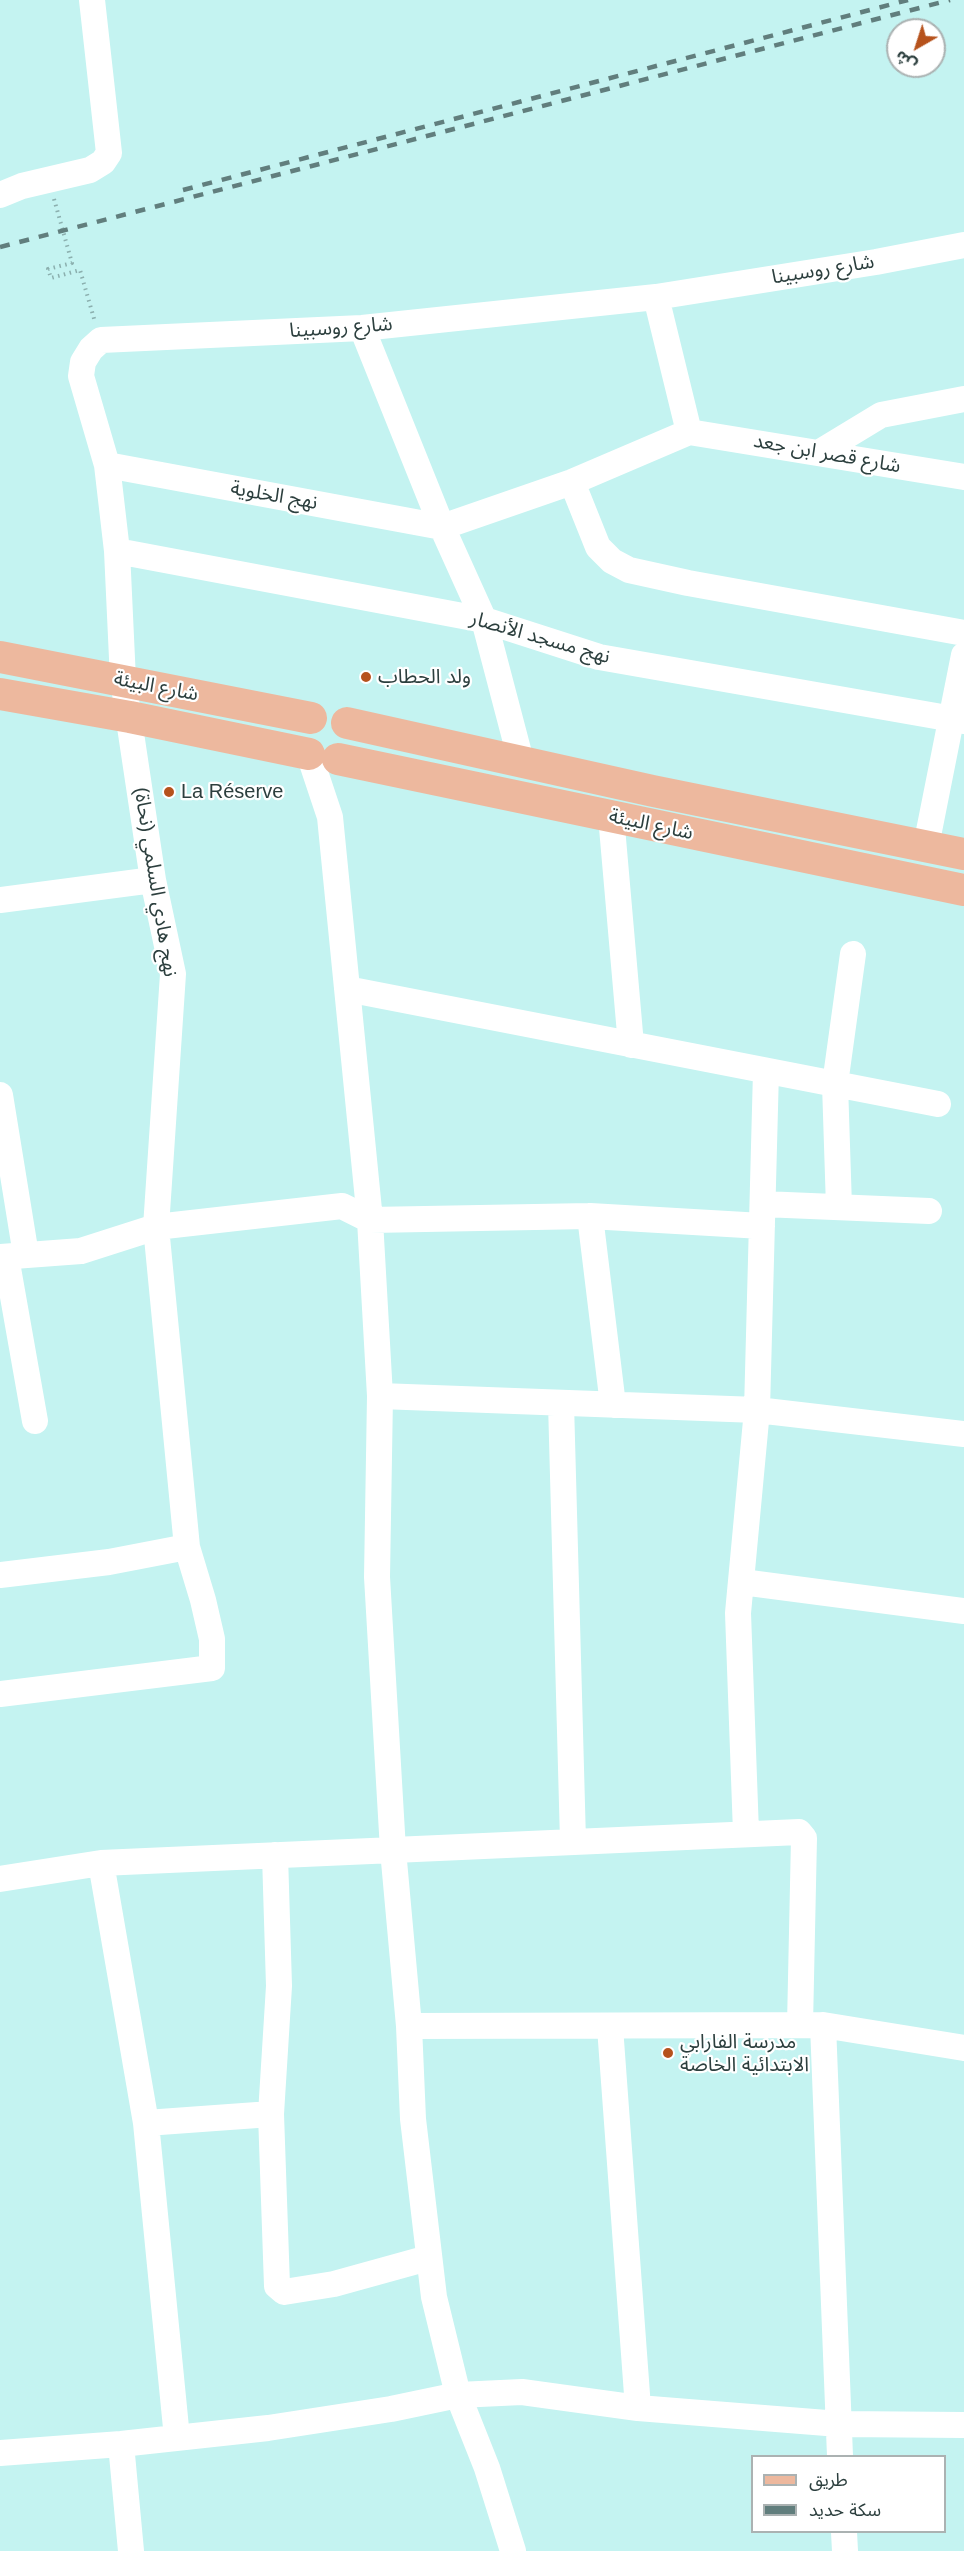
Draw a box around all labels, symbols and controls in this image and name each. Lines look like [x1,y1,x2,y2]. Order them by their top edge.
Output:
north arrow [886,18,946,78]
text: ش [892,47,919,74]
street label: شارع روسبينا [770,250,876,290]
street label: شارع روسبينا [289,312,393,344]
street label: شارع قصر ابن جعد [752,429,902,479]
street label: نهج الخلوية [229,477,319,515]
street label: نهج مسجد الأنصار [467,607,613,669]
place label: ولد الحطاب [378,665,471,689]
street label: شارع البيئة [112,667,200,707]
marker: ولد الحطاب [359,670,373,684]
place label: La Réserve [181,780,283,804]
street label: نهج هادي السلمي (نحاة) [128,785,182,979]
marker: La Réserve [162,785,176,799]
street label: شارع البيئة [607,804,695,846]
place label: مدرسة الفارابي الابتدائية الخاصة [680,2030,809,2077]
marker: مدرسة الفارابي الابتدائية الخاصة [661,2046,675,2060]
legend [751,2455,946,2533]
text: طريق [809,2470,848,2490]
text: سكة حديد [809,2500,881,2520]

